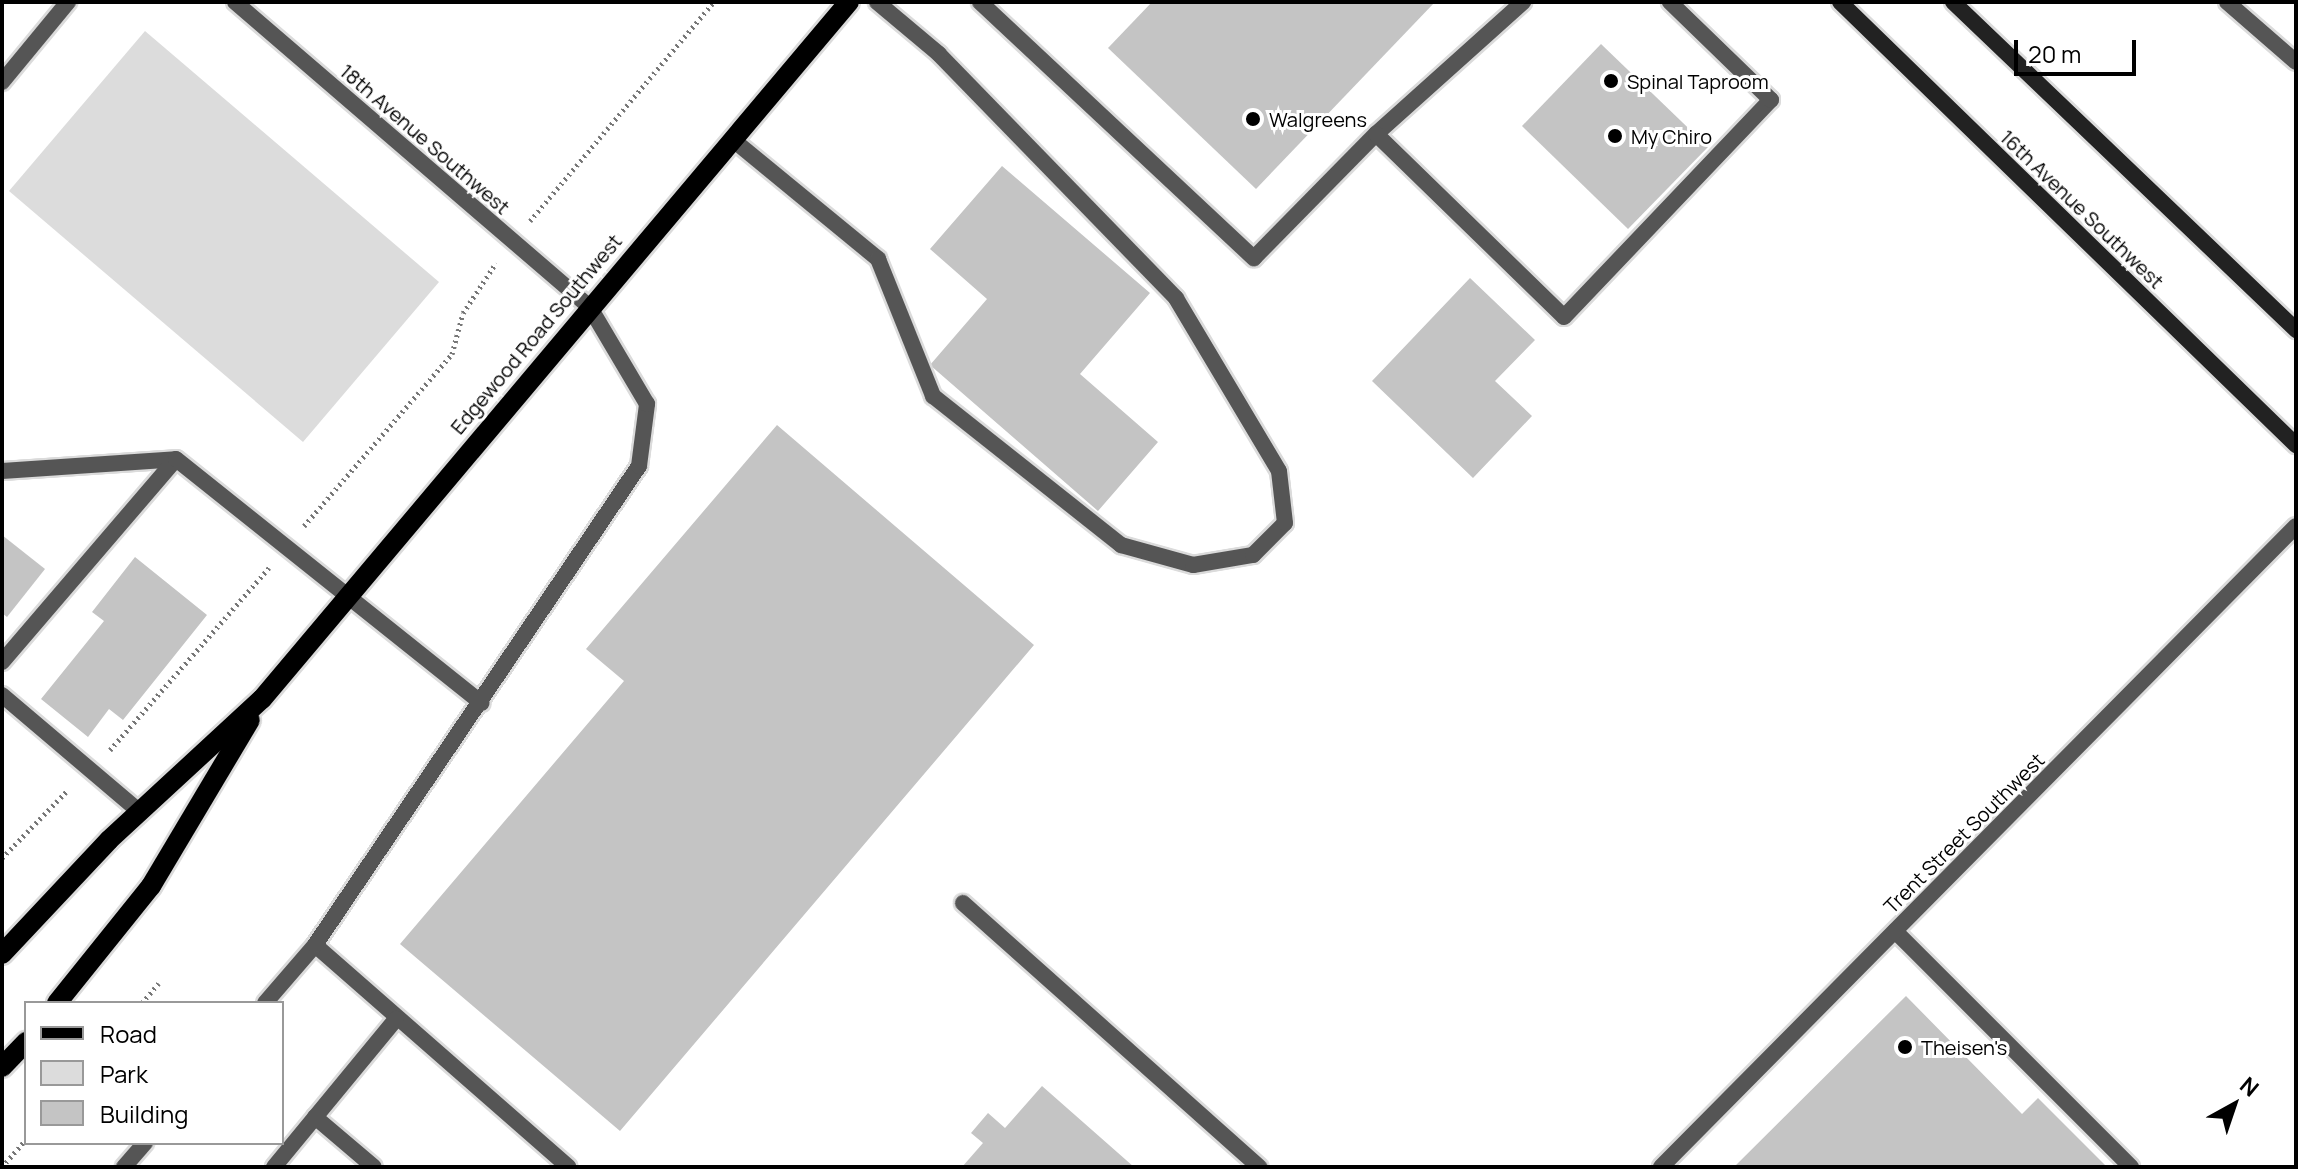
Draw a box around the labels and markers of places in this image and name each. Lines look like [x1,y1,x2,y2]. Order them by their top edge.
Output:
place label: Spinal Taproom [1627,69,1769,93]
marker: Spinal Taproom [1602,72,1620,90]
place label: Walgreens [1269,107,1367,131]
marker: Walgreens [1244,110,1262,128]
place label: My Chiro [1631,124,1712,148]
marker: My Chiro [1606,127,1624,145]
place label: Theisen's [1921,1035,2007,1059]
marker: Theisen's [1896,1038,1914,1056]

